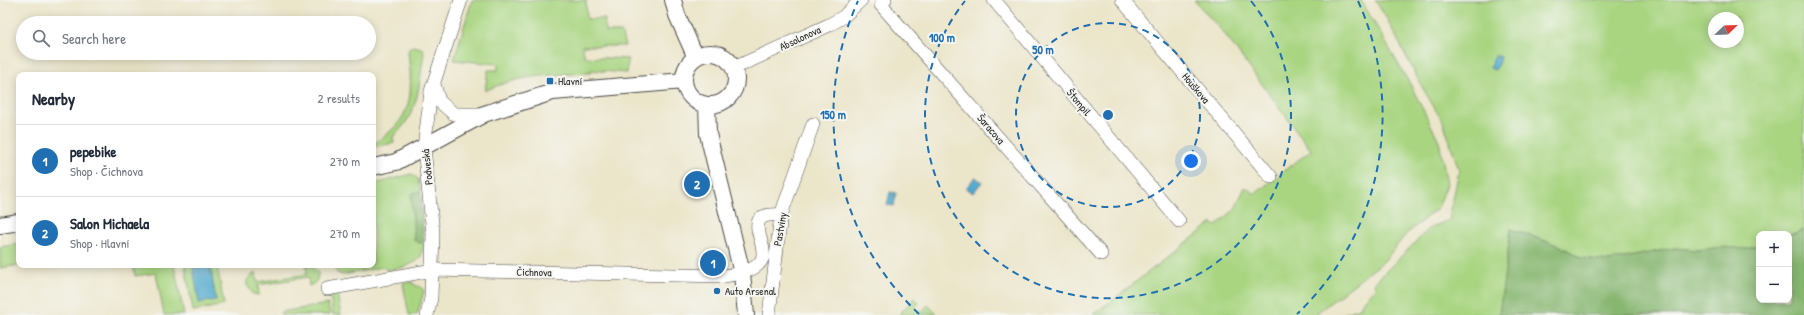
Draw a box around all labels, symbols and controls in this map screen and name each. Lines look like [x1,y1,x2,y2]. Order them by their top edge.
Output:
north arrow [1708,12,1744,48]
search box [16,16,376,60]
street label: Absolonova [777,22,824,54]
icon: search [30,27,52,49]
text: Search here [62,28,126,49]
text: 100 m [929,29,955,46]
text: 50 m [1032,41,1054,58]
street label: Houškova [1179,70,1213,107]
place label: Hlavní [558,74,582,88]
marker: Hlavní [545,76,555,86]
street label: Štompil [1064,86,1094,118]
text: Nearby [32,87,75,110]
text: 2 results [318,89,360,107]
text: 150 m [820,106,846,123]
centre of rings [1101,108,1115,122]
street label: Šaracova [974,111,1008,147]
text: pepebike [70,141,117,162]
street label: Podveská [418,148,436,186]
your location [1181,151,1201,171]
text: 1 [43,152,47,170]
text: 270 m [330,152,360,170]
text: Shop · Čichnova [70,162,143,180]
pin: 2 [684,169,710,199]
street label: Pastviny [770,211,790,247]
text: Salon Michaela [70,213,149,234]
text: 2 [42,224,48,242]
text: 270 m [330,224,360,242]
map controls [1756,231,1792,303]
button: + [1756,231,1792,267]
text: Shop · Hlavní [70,234,129,252]
pin: 1 [700,248,726,278]
street label: Čichnova [516,265,553,279]
button: − [1756,267,1792,303]
place label: Auto Arsenal [725,284,776,298]
marker: Auto Arsenal [712,286,722,296]

